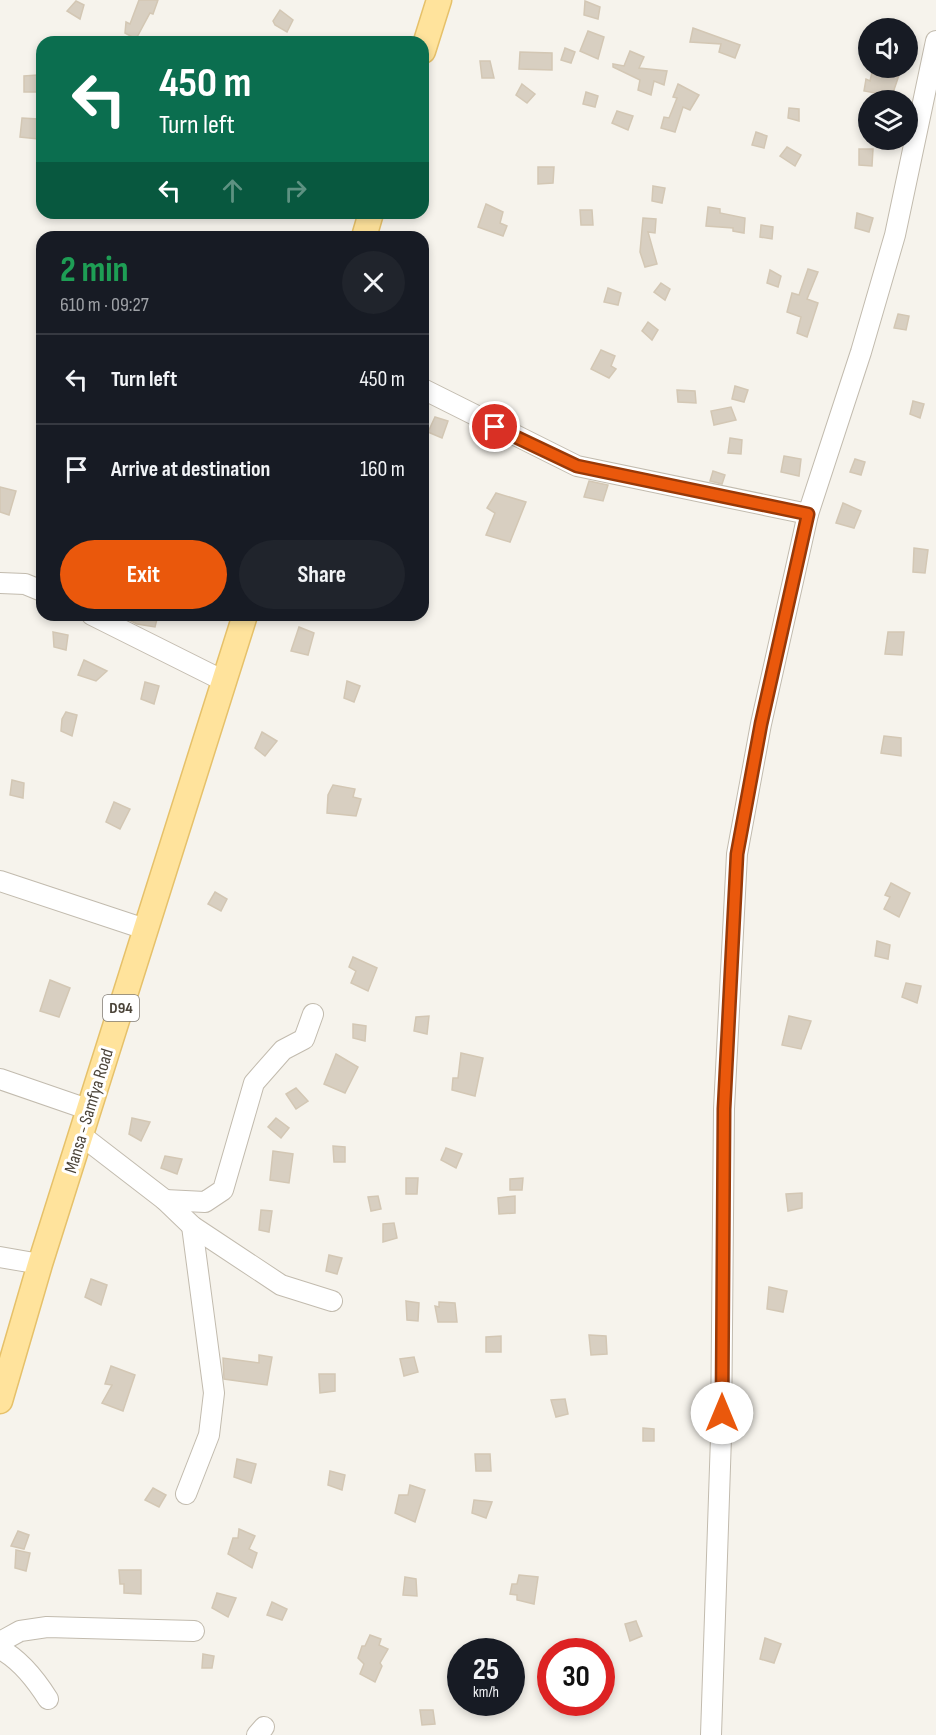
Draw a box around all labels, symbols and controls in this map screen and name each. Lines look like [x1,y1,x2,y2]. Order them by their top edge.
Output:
map controls [858,18,918,150]
button: sound [858,18,918,78]
text: 450 m [159,58,251,109]
icon: left [60,60,138,138]
button: layers [858,90,918,150]
text: Turn left [159,109,235,141]
icon: left [153,174,186,207]
icon: ahead [216,174,249,207]
icon: right [279,174,312,207]
text: 2 min [60,249,129,292]
button: close [342,251,405,314]
text: 610 m · 09:27 [60,293,149,317]
icon: left [60,363,93,396]
text: Turn left [111,366,177,393]
text: 450 m [359,366,405,393]
pin [469,401,520,452]
icon: arrive [478,410,511,443]
icon: arrive [60,453,93,486]
text: Arrive at destination [111,456,270,483]
text: 160 m [360,456,405,483]
button: Exit [60,540,227,609]
button: Share [239,540,405,609]
road number: D94 [103,995,139,1021]
street label: Mansa - Samfya Road [60,1046,118,1176]
position arrow [690,1381,754,1445]
speed limit sign: 30 [537,1638,615,1716]
text: 25 [473,1652,499,1688]
text: km/h [473,1683,499,1702]

